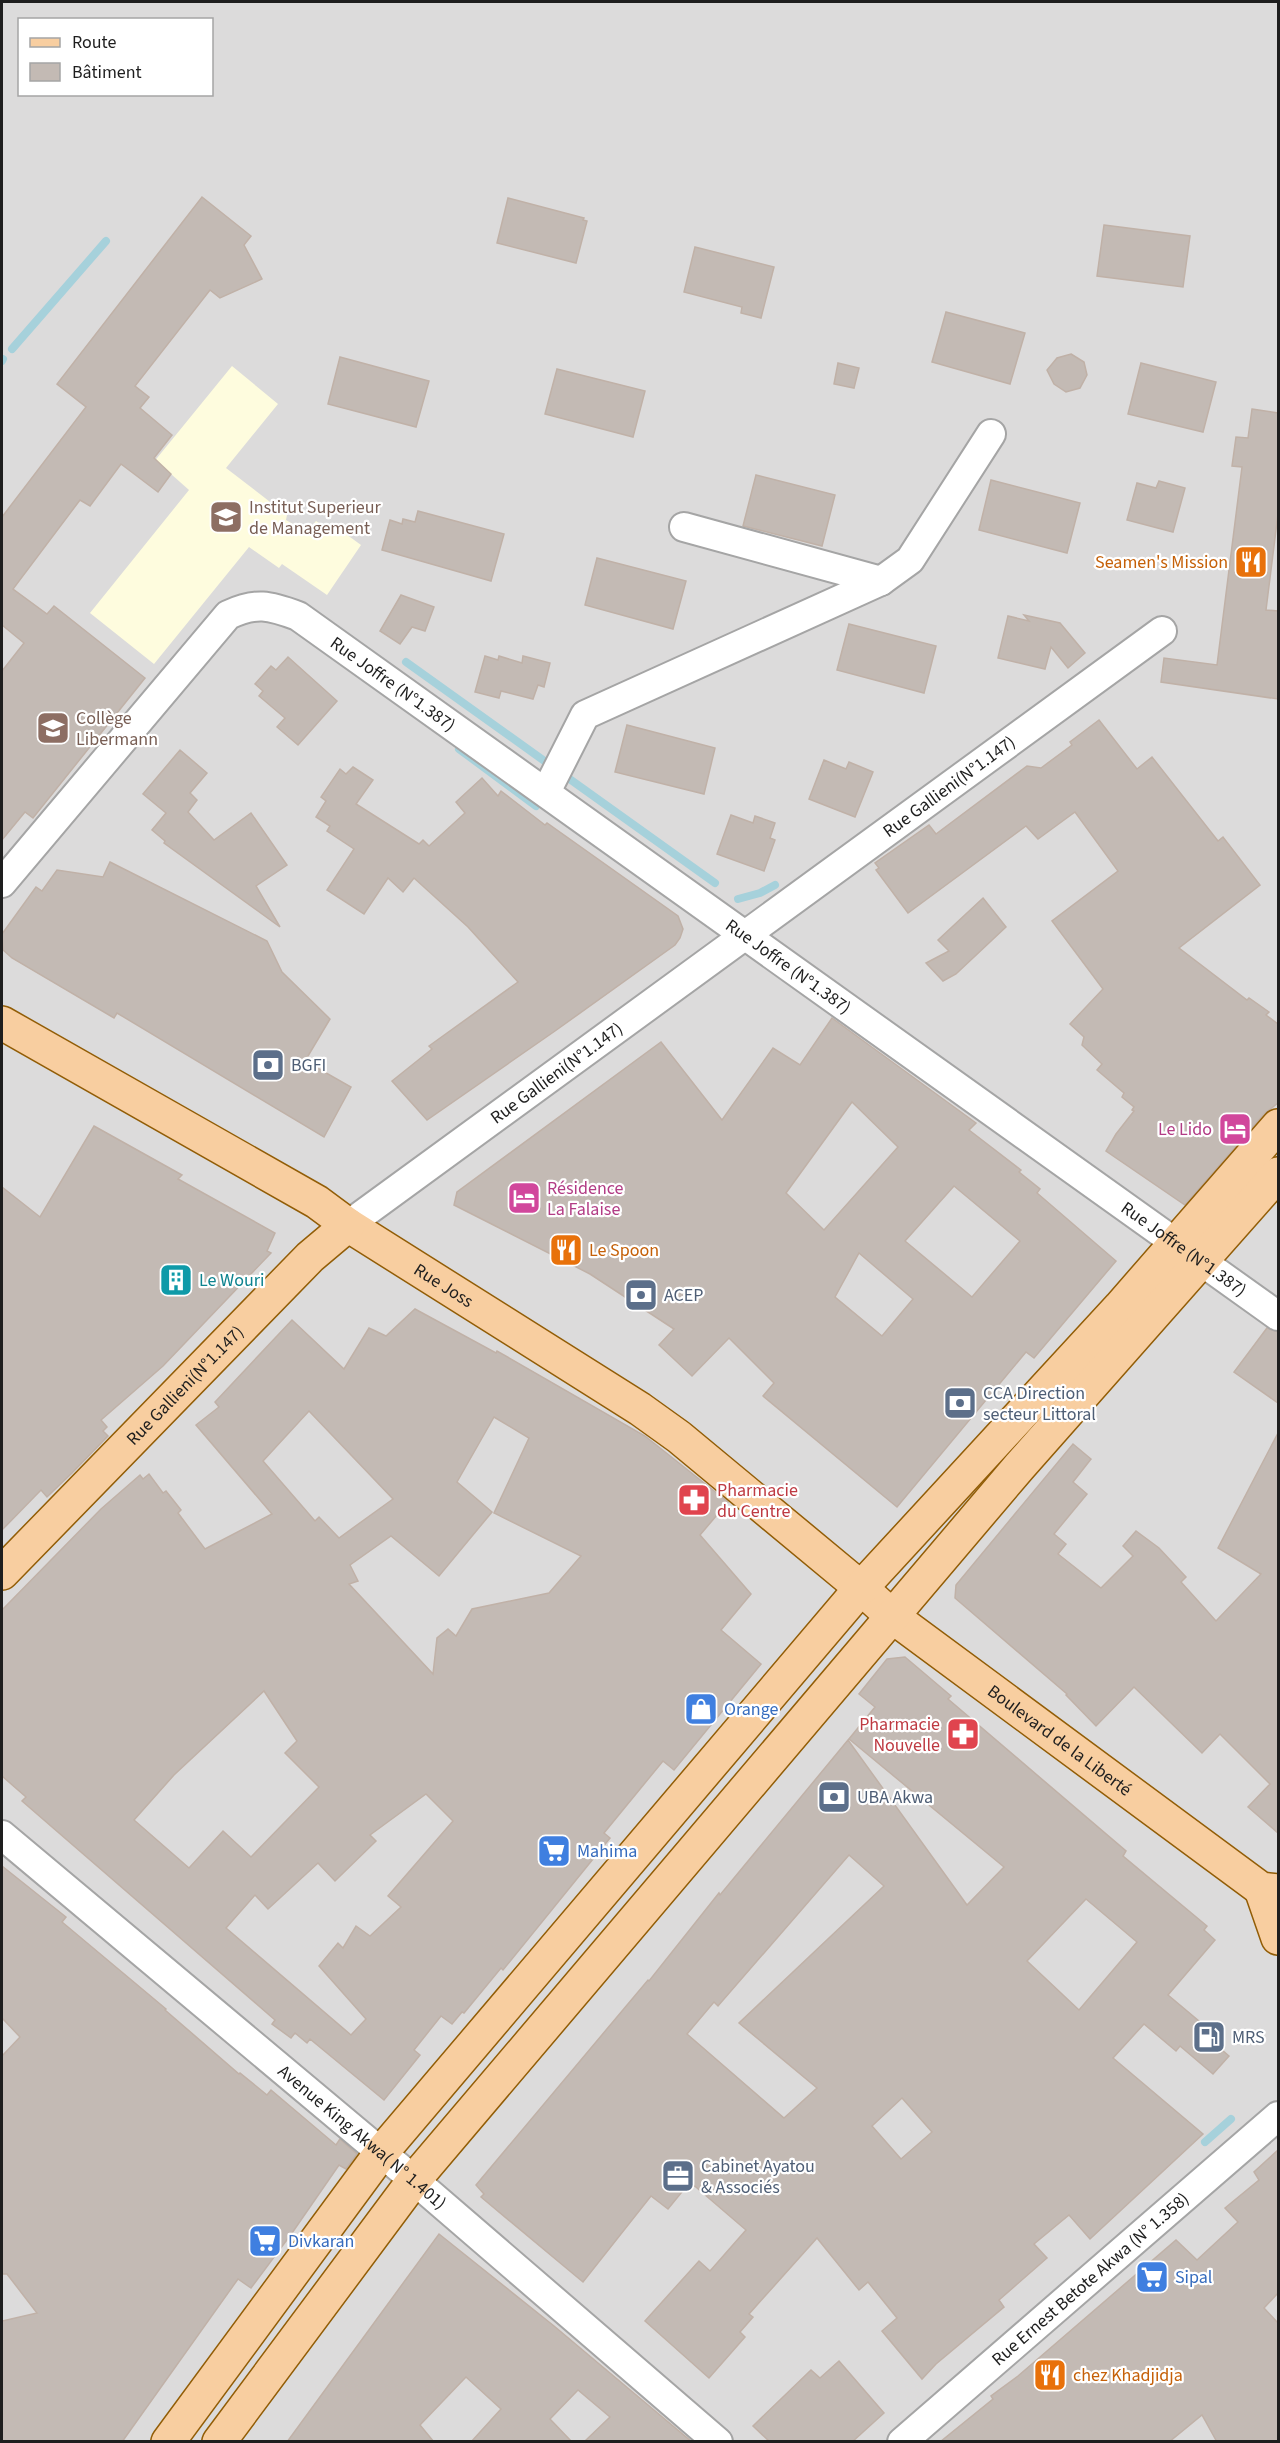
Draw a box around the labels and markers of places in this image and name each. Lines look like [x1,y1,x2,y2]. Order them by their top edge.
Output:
place label: Institut Superieur de Management [249,495,382,541]
school or university icon: Institut Superieur de Management [208,499,244,535]
restaurant icon: Seamen's Mission [1233,544,1269,580]
place label: Seamen's Mission [1095,550,1228,575]
place label: Collège Libermann [76,706,158,752]
school or university icon: Collège Libermann [35,710,71,746]
bank icon: BGFI [250,1047,286,1083]
place label: BGFI [291,1053,326,1078]
hotel icon: Le Lido [1217,1111,1253,1147]
place label: Le Lido [1158,1117,1212,1142]
place label: Résidence La Falaise [547,1176,624,1222]
hotel icon: Résidence La Falaise [506,1180,542,1216]
restaurant icon: Le Spoon [548,1232,584,1268]
place label: Le Spoon [589,1238,659,1263]
building icon: Le Wouri [158,1262,194,1298]
place label: Le Wouri [199,1268,264,1293]
bank icon: ACEP [623,1277,659,1313]
place label: ACEP [664,1283,704,1308]
place label: CCA Direction secteur Littoral [983,1381,1096,1427]
bank icon: CCA Direction secteur Littoral [942,1385,978,1421]
place label: Pharmacie du Centre [717,1478,798,1524]
pharmacy icon: Pharmacie du Centre [676,1482,712,1518]
shop icon: Orange [683,1691,719,1727]
place label: Orange [724,1697,779,1722]
place label: Pharmacie Nouvelle [859,1712,940,1758]
pharmacy icon: Pharmacie Nouvelle [945,1716,981,1752]
bank icon: UBA Akwa [816,1779,852,1815]
place label: UBA Akwa [857,1785,933,1810]
supermarket icon: Mahima [536,1833,572,1869]
place label: Mahima [577,1839,637,1864]
fuel station icon: MRS [1191,2019,1227,2055]
place label: MRS [1232,2025,1265,2050]
place label: Cabinet Ayatou & Associés [701,2154,815,2200]
office icon: Cabinet Ayatou & Associés [660,2158,696,2194]
supermarket icon: Divkaran [247,2223,283,2259]
place label: Divkaran [288,2229,354,2254]
supermarket icon: Sipal [1134,2259,1170,2295]
place label: Sipal [1175,2265,1212,2290]
restaurant icon: chez Khadjidja [1032,2357,1068,2393]
place label: chez Khadjidja [1073,2363,1183,2388]

